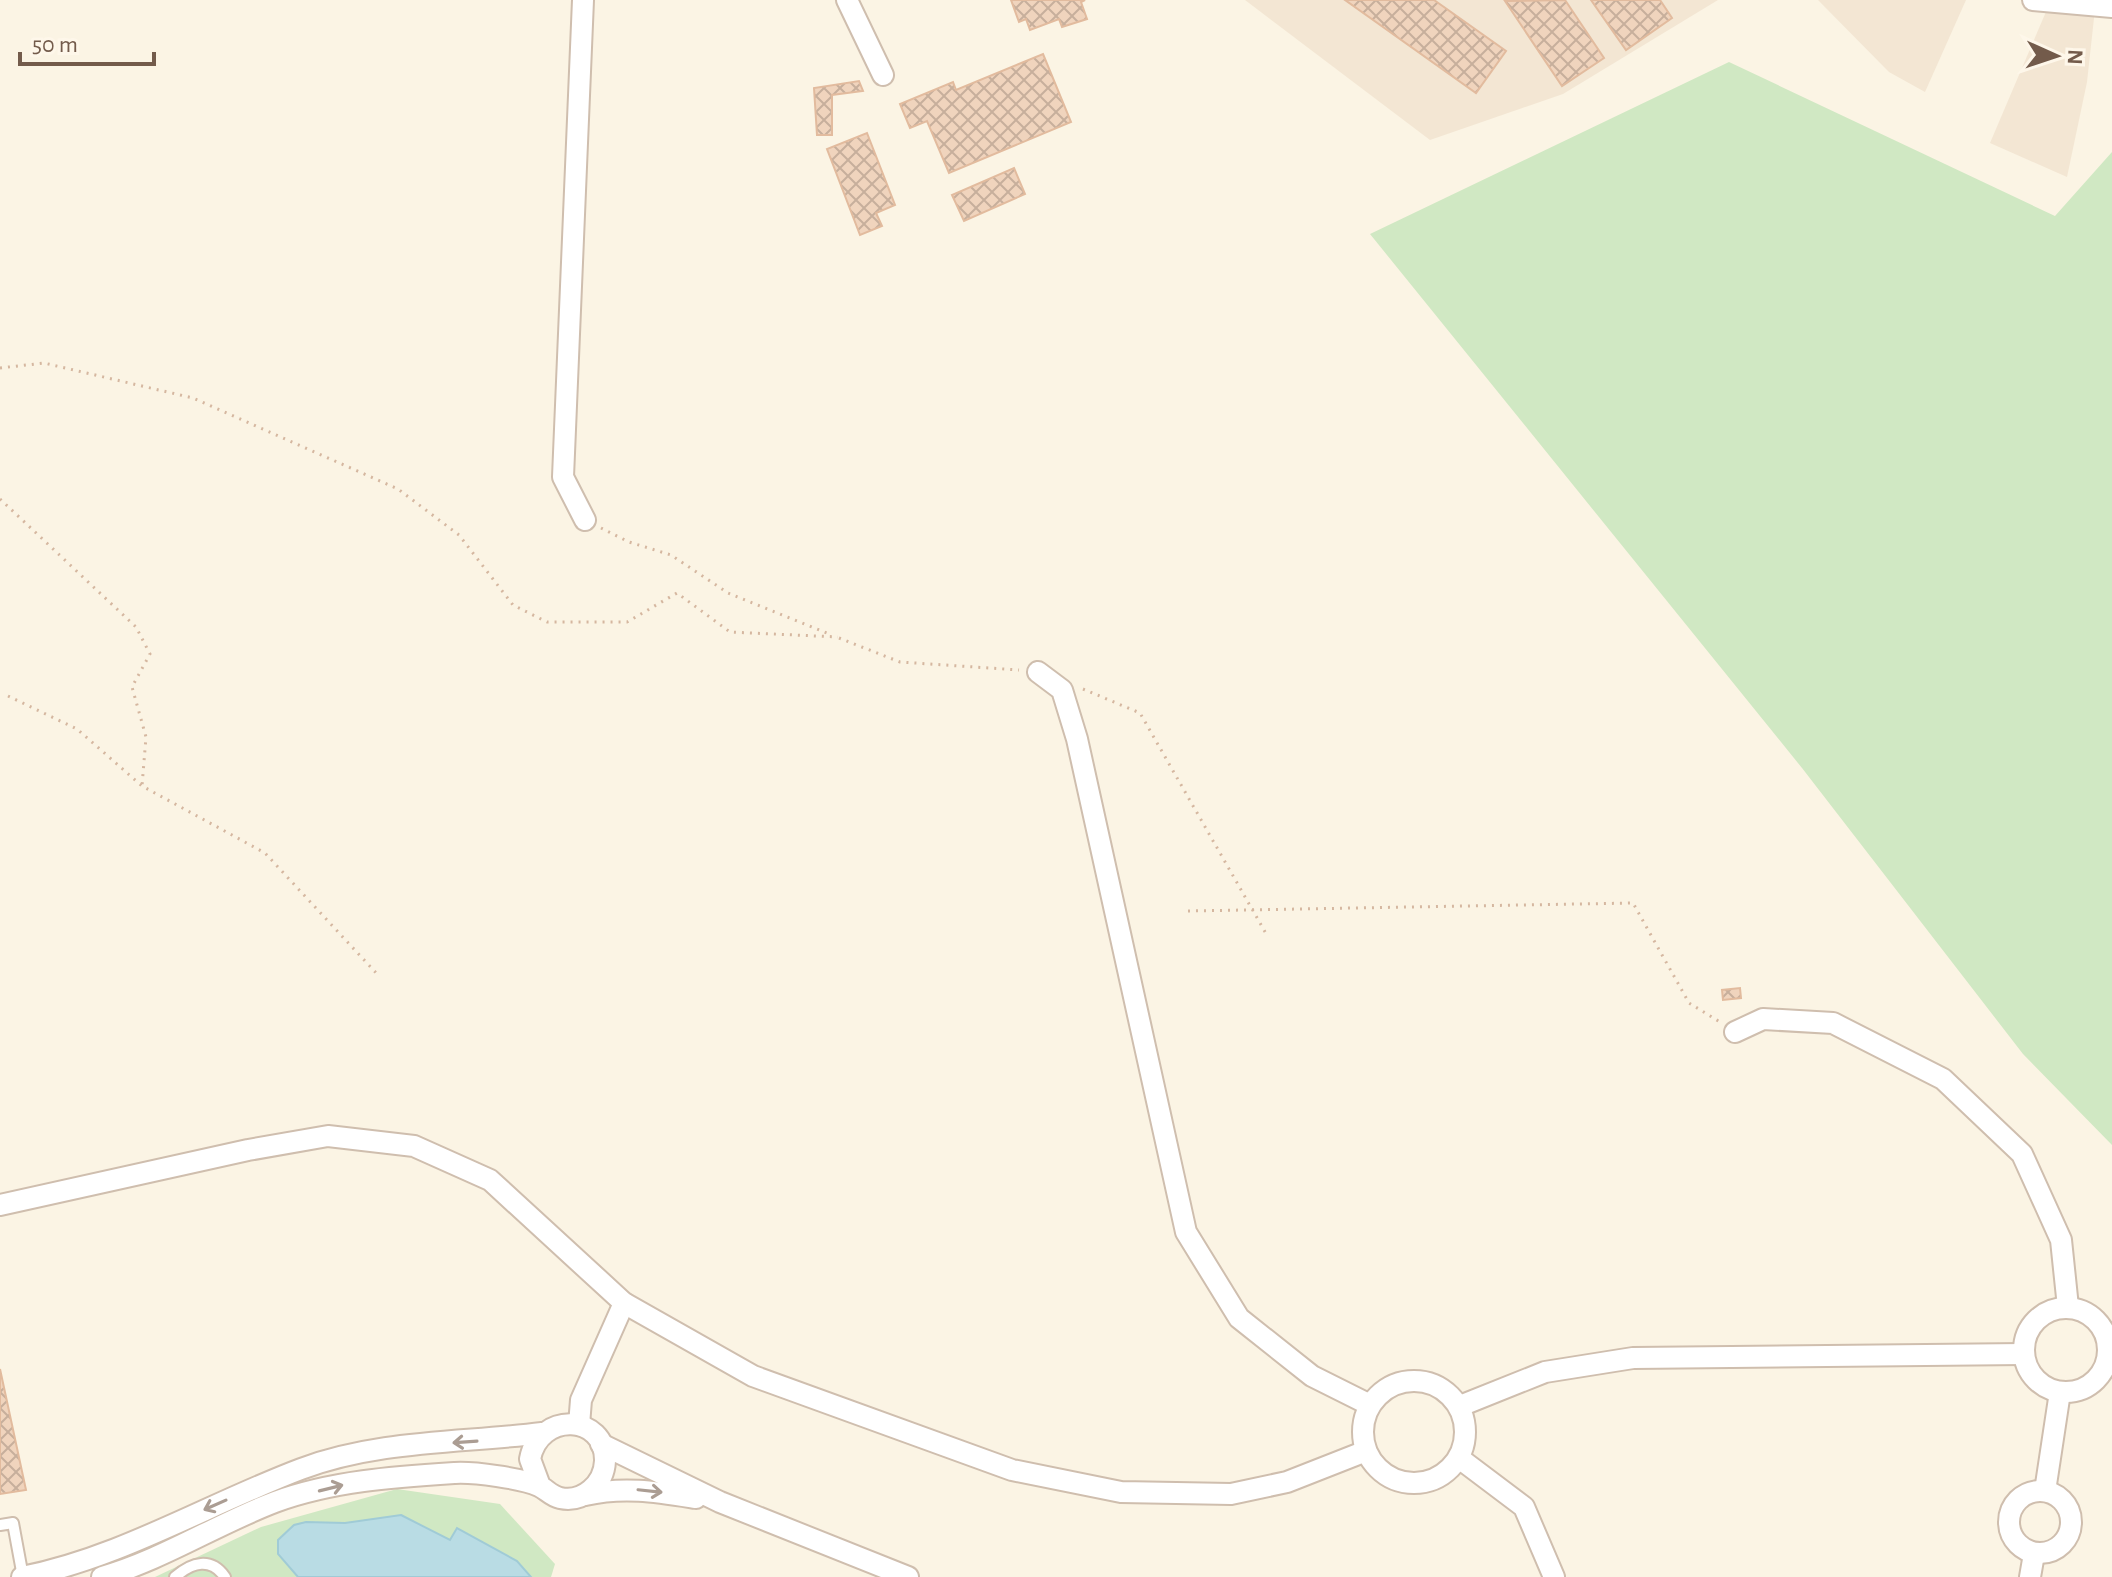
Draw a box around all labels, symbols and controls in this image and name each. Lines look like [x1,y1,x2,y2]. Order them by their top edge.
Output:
scale bar [20,16,154,66]
north arrow [2016,16,2096,96]
text: 50 m [32,33,78,57]
text: N [2064,49,2086,65]
one-way arrow [452,1435,479,1450]
one-way arrow [317,1480,343,1495]
one-way arrow [636,1484,663,1499]
one-way arrow [203,1498,228,1513]

